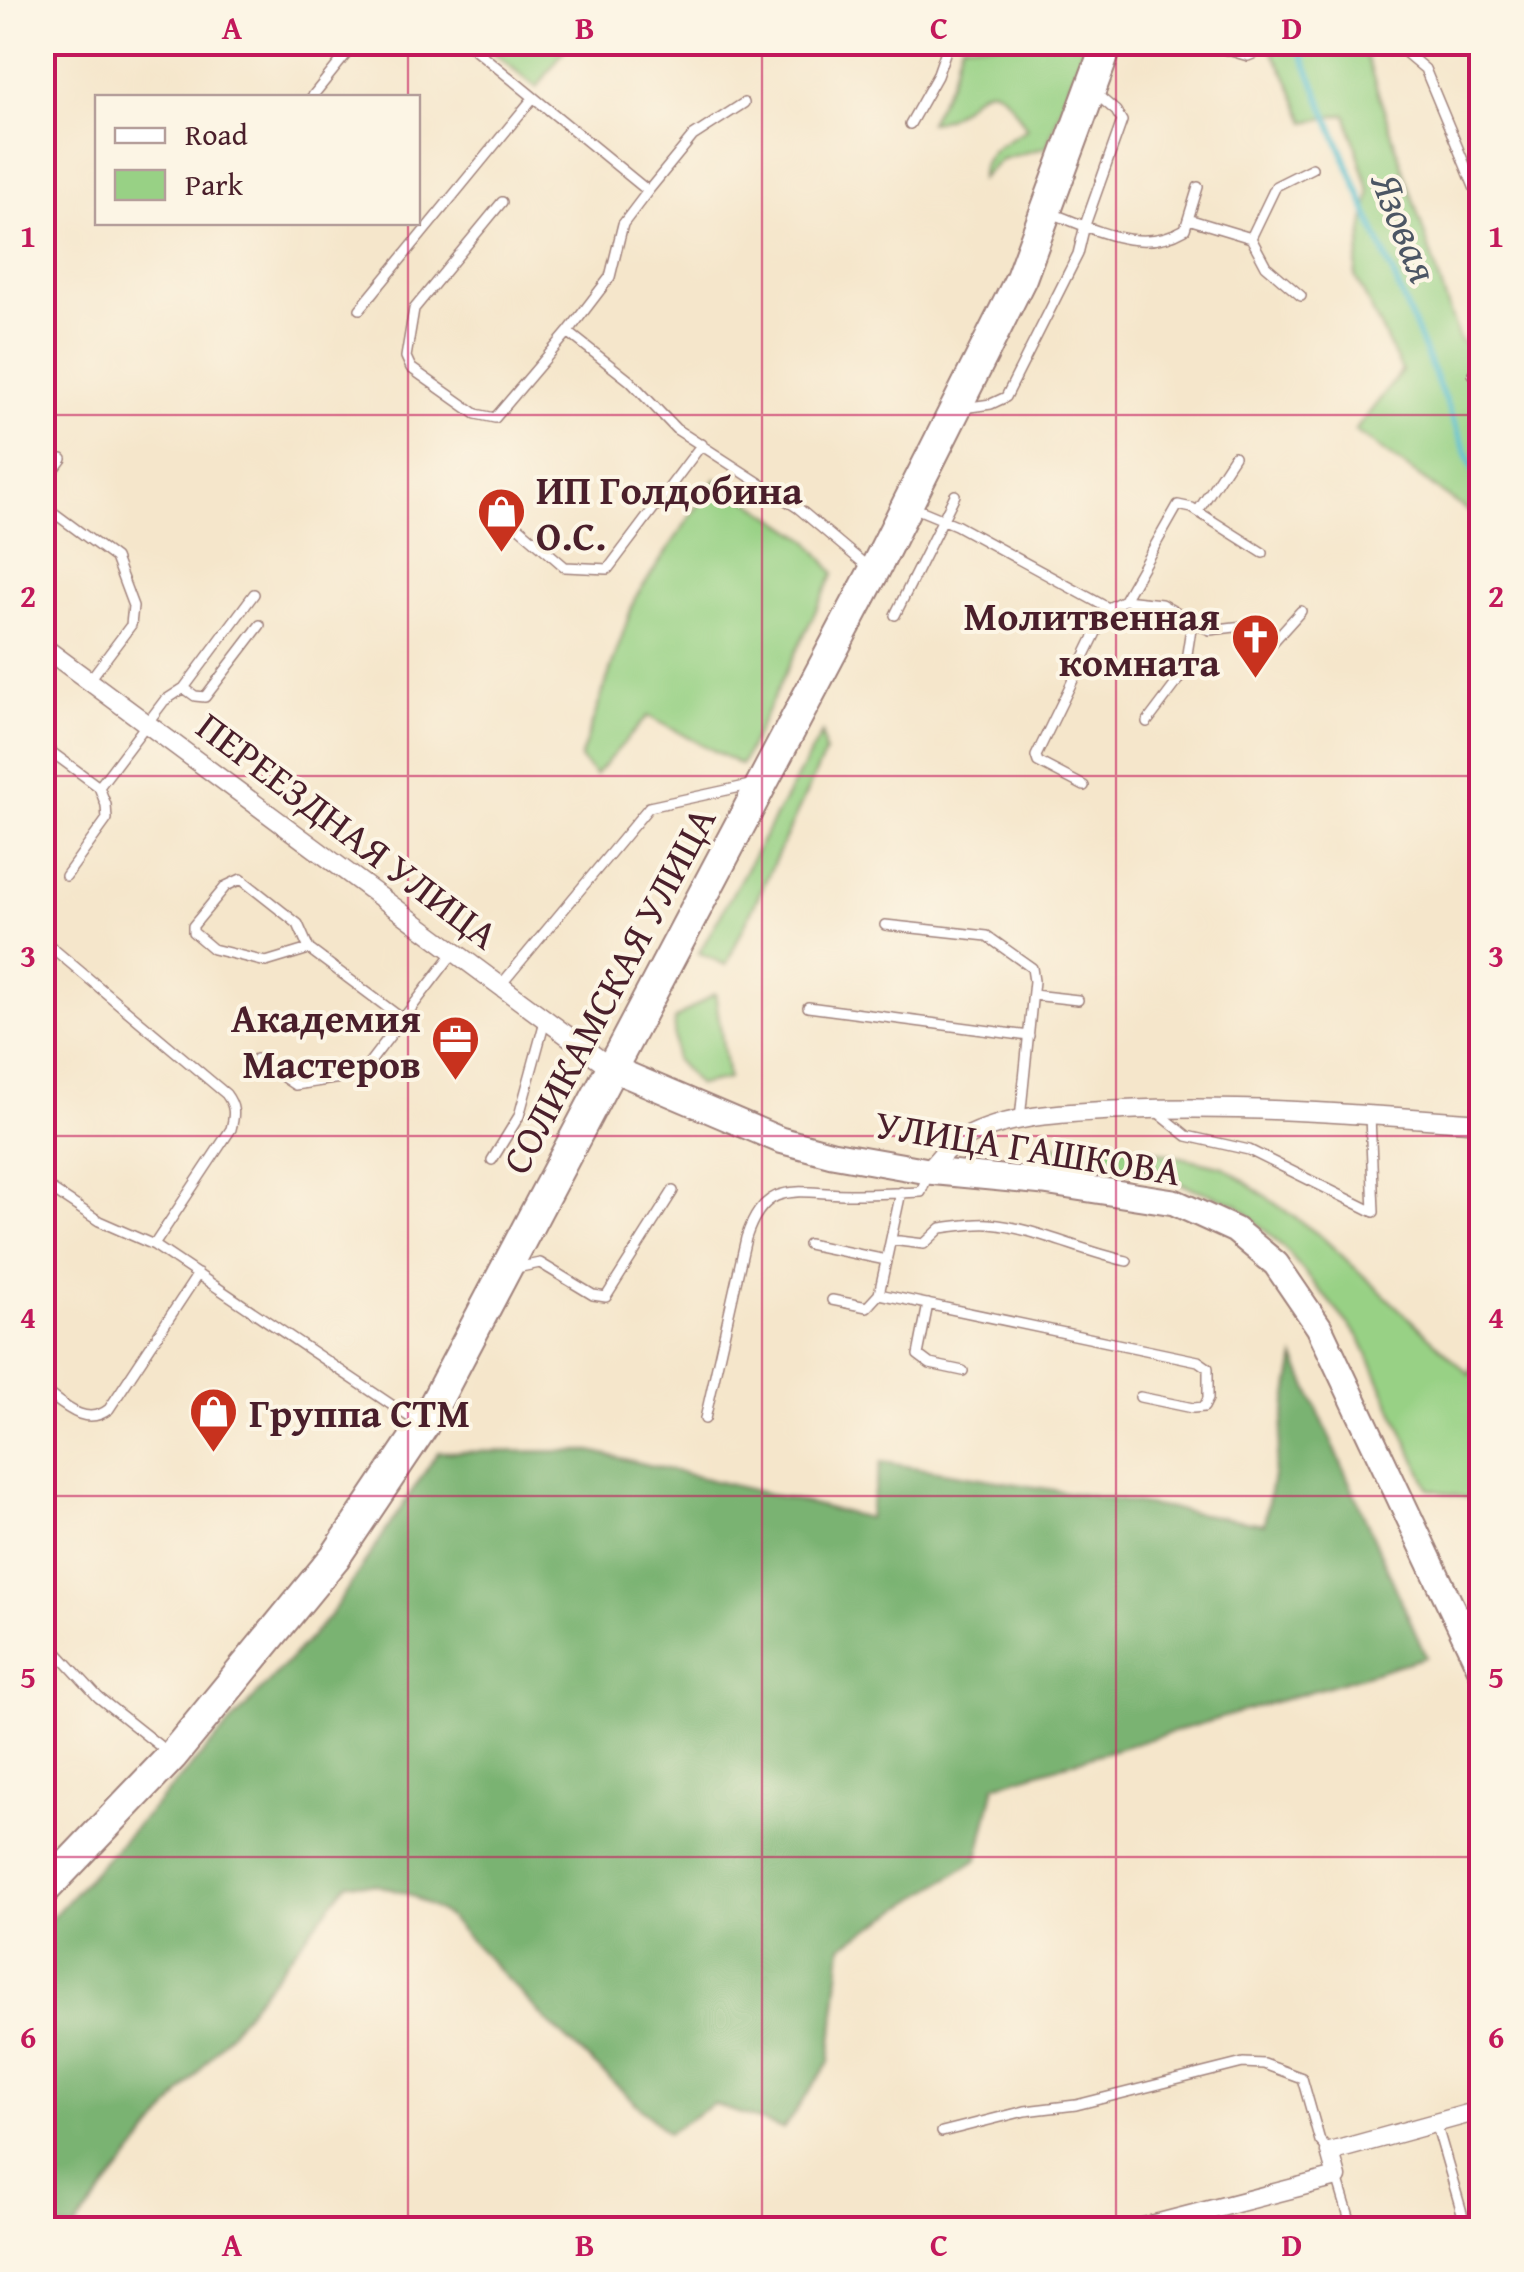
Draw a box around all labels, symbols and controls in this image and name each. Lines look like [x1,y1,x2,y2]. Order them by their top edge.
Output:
text: A [222,4,243,51]
text: B [575,4,595,51]
text: C [930,4,948,51]
text: D [1282,4,1302,51]
legend [95,95,420,225]
text: Road [185,112,248,156]
water label: Язовая [1356,161,1456,291]
text: Park [185,162,244,206]
text: 1 [20,212,36,259]
text: 1 [1488,212,1504,259]
place label: ИП Голдобина О.С. [536,460,803,565]
shop icon: ИП Голдобина О.С. [475,486,527,554]
text: 2 [20,572,36,619]
text: 2 [1488,572,1504,619]
place label: Молитвенная комната [964,586,1220,691]
church icon: Молитвенная комната [1229,612,1281,680]
street label: ПЕРЕЕЗДНАЯ УЛИЦА [185,697,511,963]
street label: СОЛИКАМСКАЯ УЛИЦА [486,796,730,1184]
text: 3 [20,932,36,979]
text: 3 [1488,932,1504,979]
place label: Академия Мастеров [231,988,421,1093]
office icon: Академия Мастеров [430,1014,482,1082]
street label: УЛИЦА ГАШКОВА [871,1094,1185,1200]
text: 4 [20,1293,36,1340]
text: 4 [1488,1293,1504,1340]
place label: Группа СТМ [249,1383,470,1442]
shop icon: Группа СТМ [188,1386,240,1454]
text: 5 [20,1653,36,1700]
text: 5 [1488,1653,1504,1700]
text: 6 [20,2013,36,2060]
text: 6 [1488,2013,1504,2060]
text: A [222,2221,243,2268]
text: B [575,2221,595,2268]
text: C [930,2221,948,2268]
text: D [1282,2221,1302,2268]

